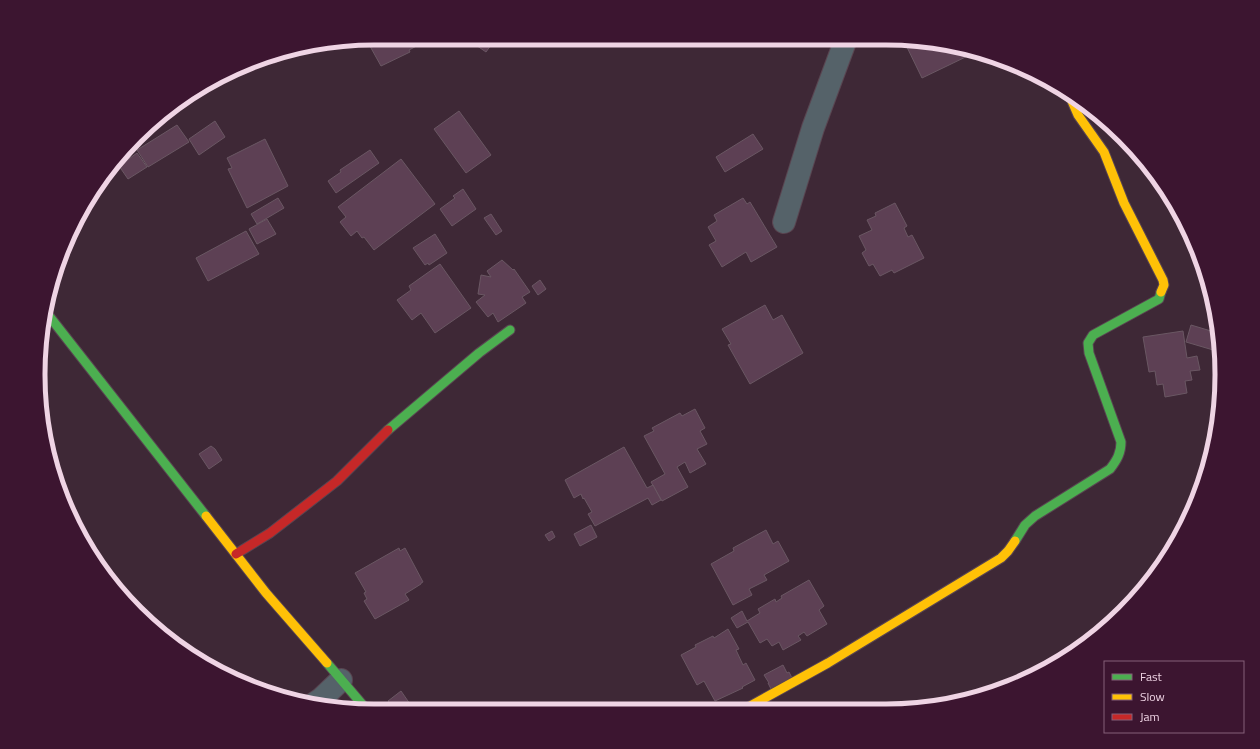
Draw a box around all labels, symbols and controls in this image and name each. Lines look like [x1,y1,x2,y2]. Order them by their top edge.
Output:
legend [1104,661,1244,733]
text: Fast [1140,667,1163,686]
text: Slow [1140,687,1165,706]
text: Jam [1140,707,1160,726]

